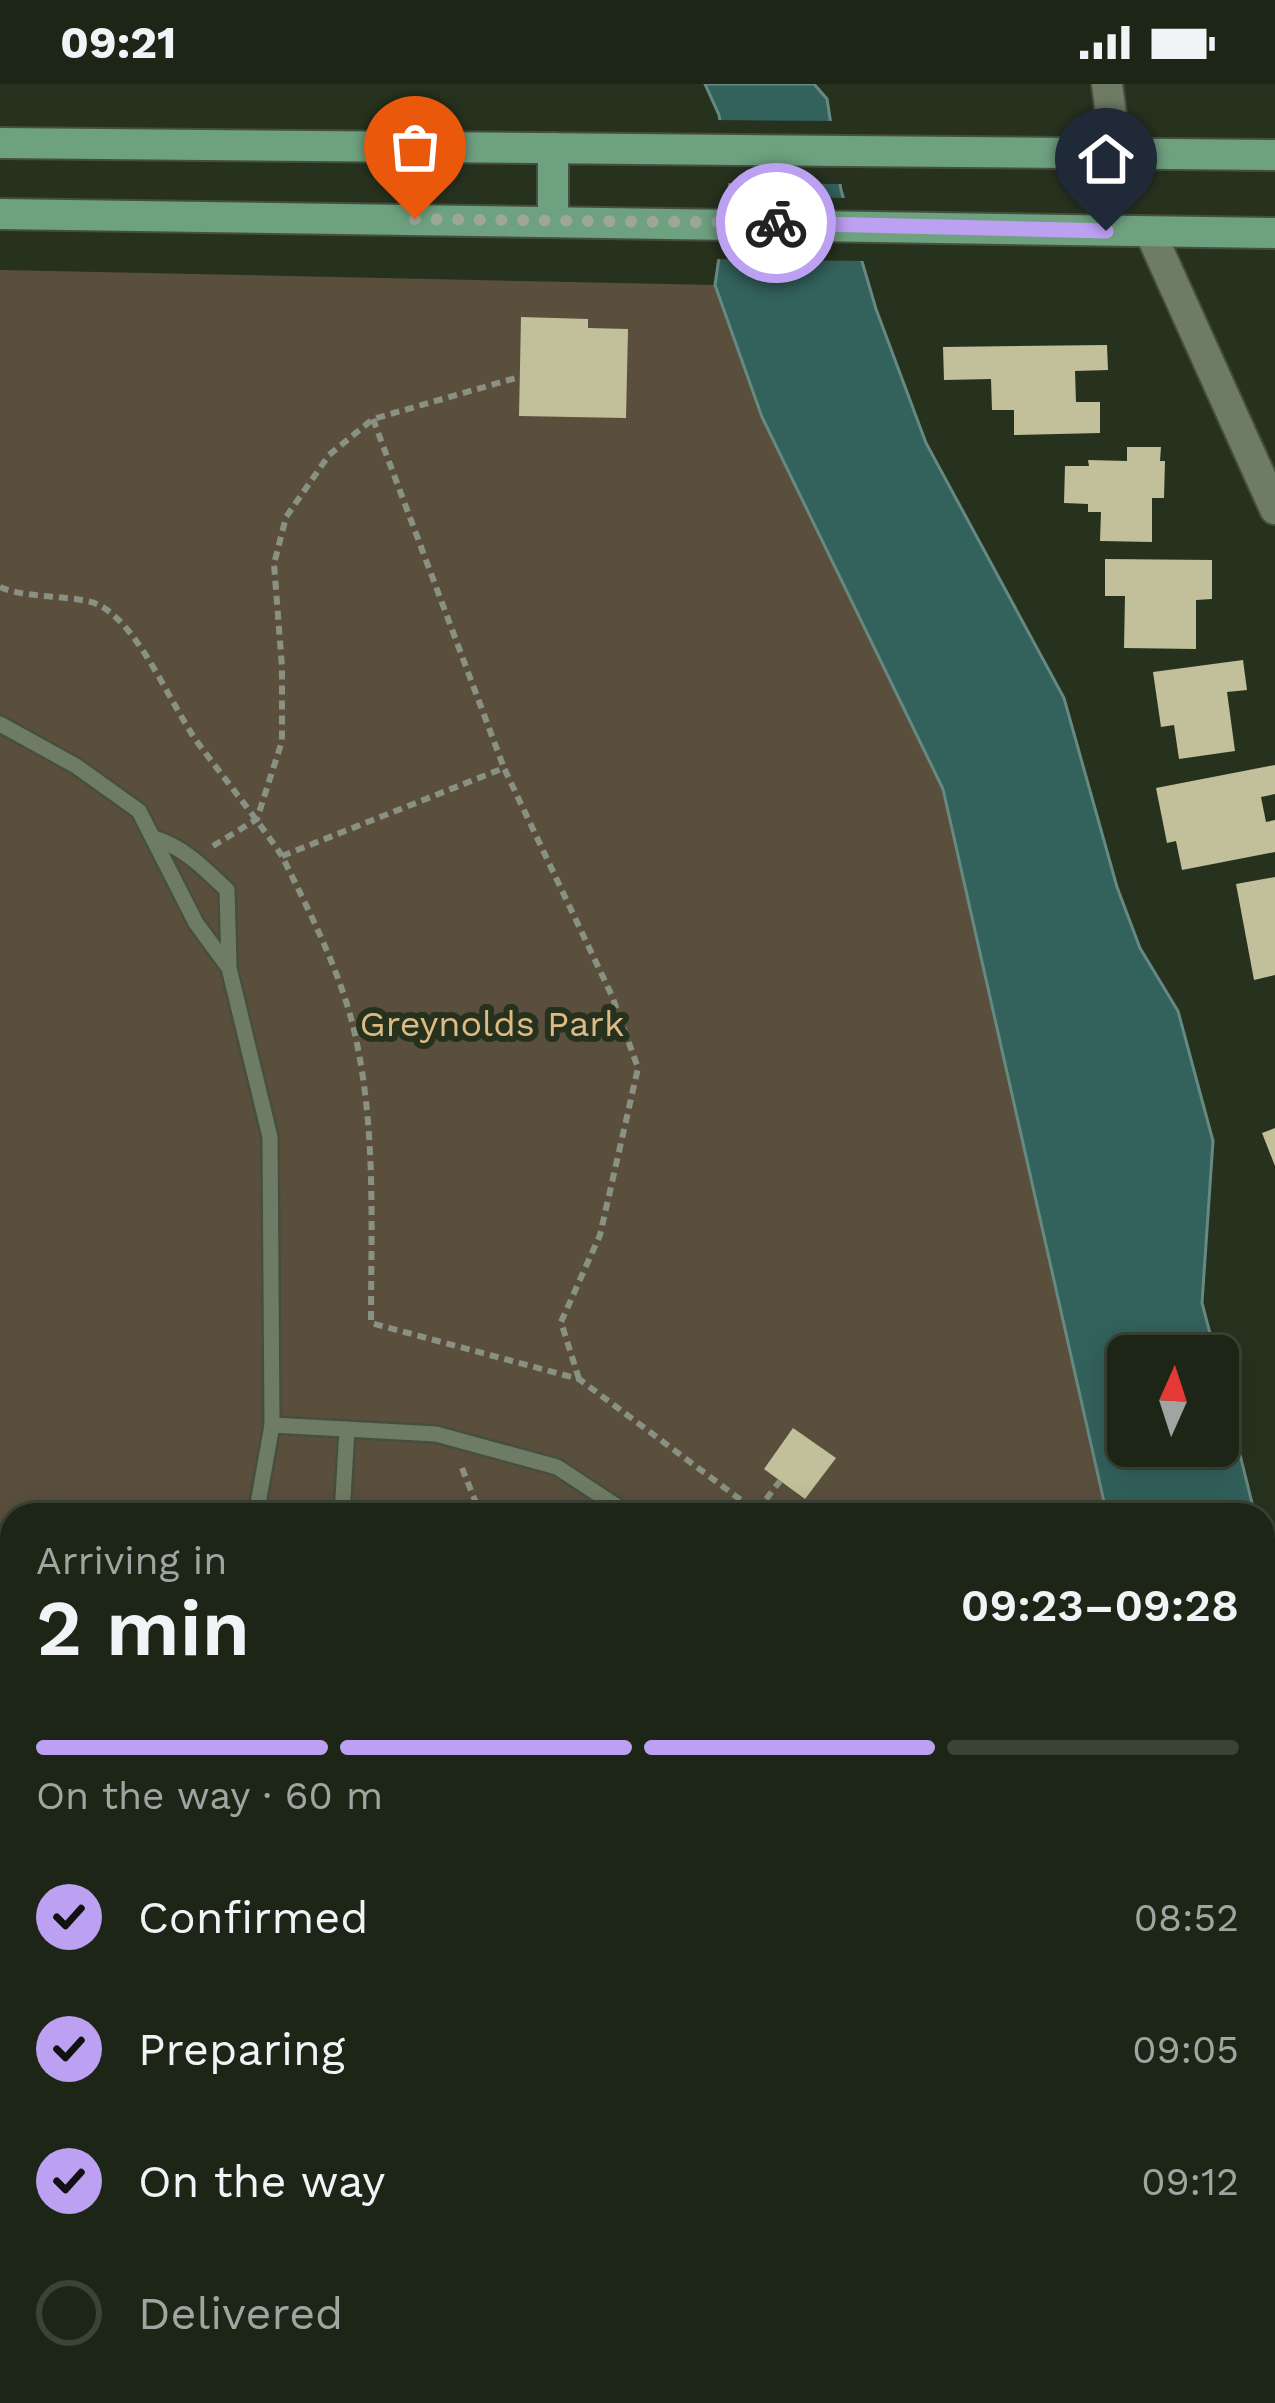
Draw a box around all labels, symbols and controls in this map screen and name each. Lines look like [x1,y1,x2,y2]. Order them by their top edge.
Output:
text: 09:21 [60,16,177,69]
pin [364,96,466,219]
pin [1055,108,1157,231]
icon: bag [382,114,448,180]
icon: home [1073,126,1139,192]
courier [716,163,836,283]
icon: bike [743,190,809,256]
park label: Greynolds Park [360,1003,624,1045]
north arrow [1107,1335,1239,1467]
map controls [1107,1335,1239,1467]
text: Arriving in [36,1538,227,1583]
text: 09:23–09:28 [961,1579,1239,1632]
text: 2 min [36,1582,250,1674]
text: On the way · 60 m [36,1773,383,1818]
icon: check [36,1884,102,1950]
text: Confirmed [138,1891,369,1944]
text: 08:52 [1134,1895,1239,1940]
icon: check [36,2016,102,2082]
text: Preparing [138,2023,345,2076]
text: 09:05 [1132,2027,1239,2072]
icon: check [36,2148,102,2214]
text: On the way [138,2155,385,2208]
text: 09:12 [1141,2159,1239,2204]
text: Delivered [138,2287,343,2340]

